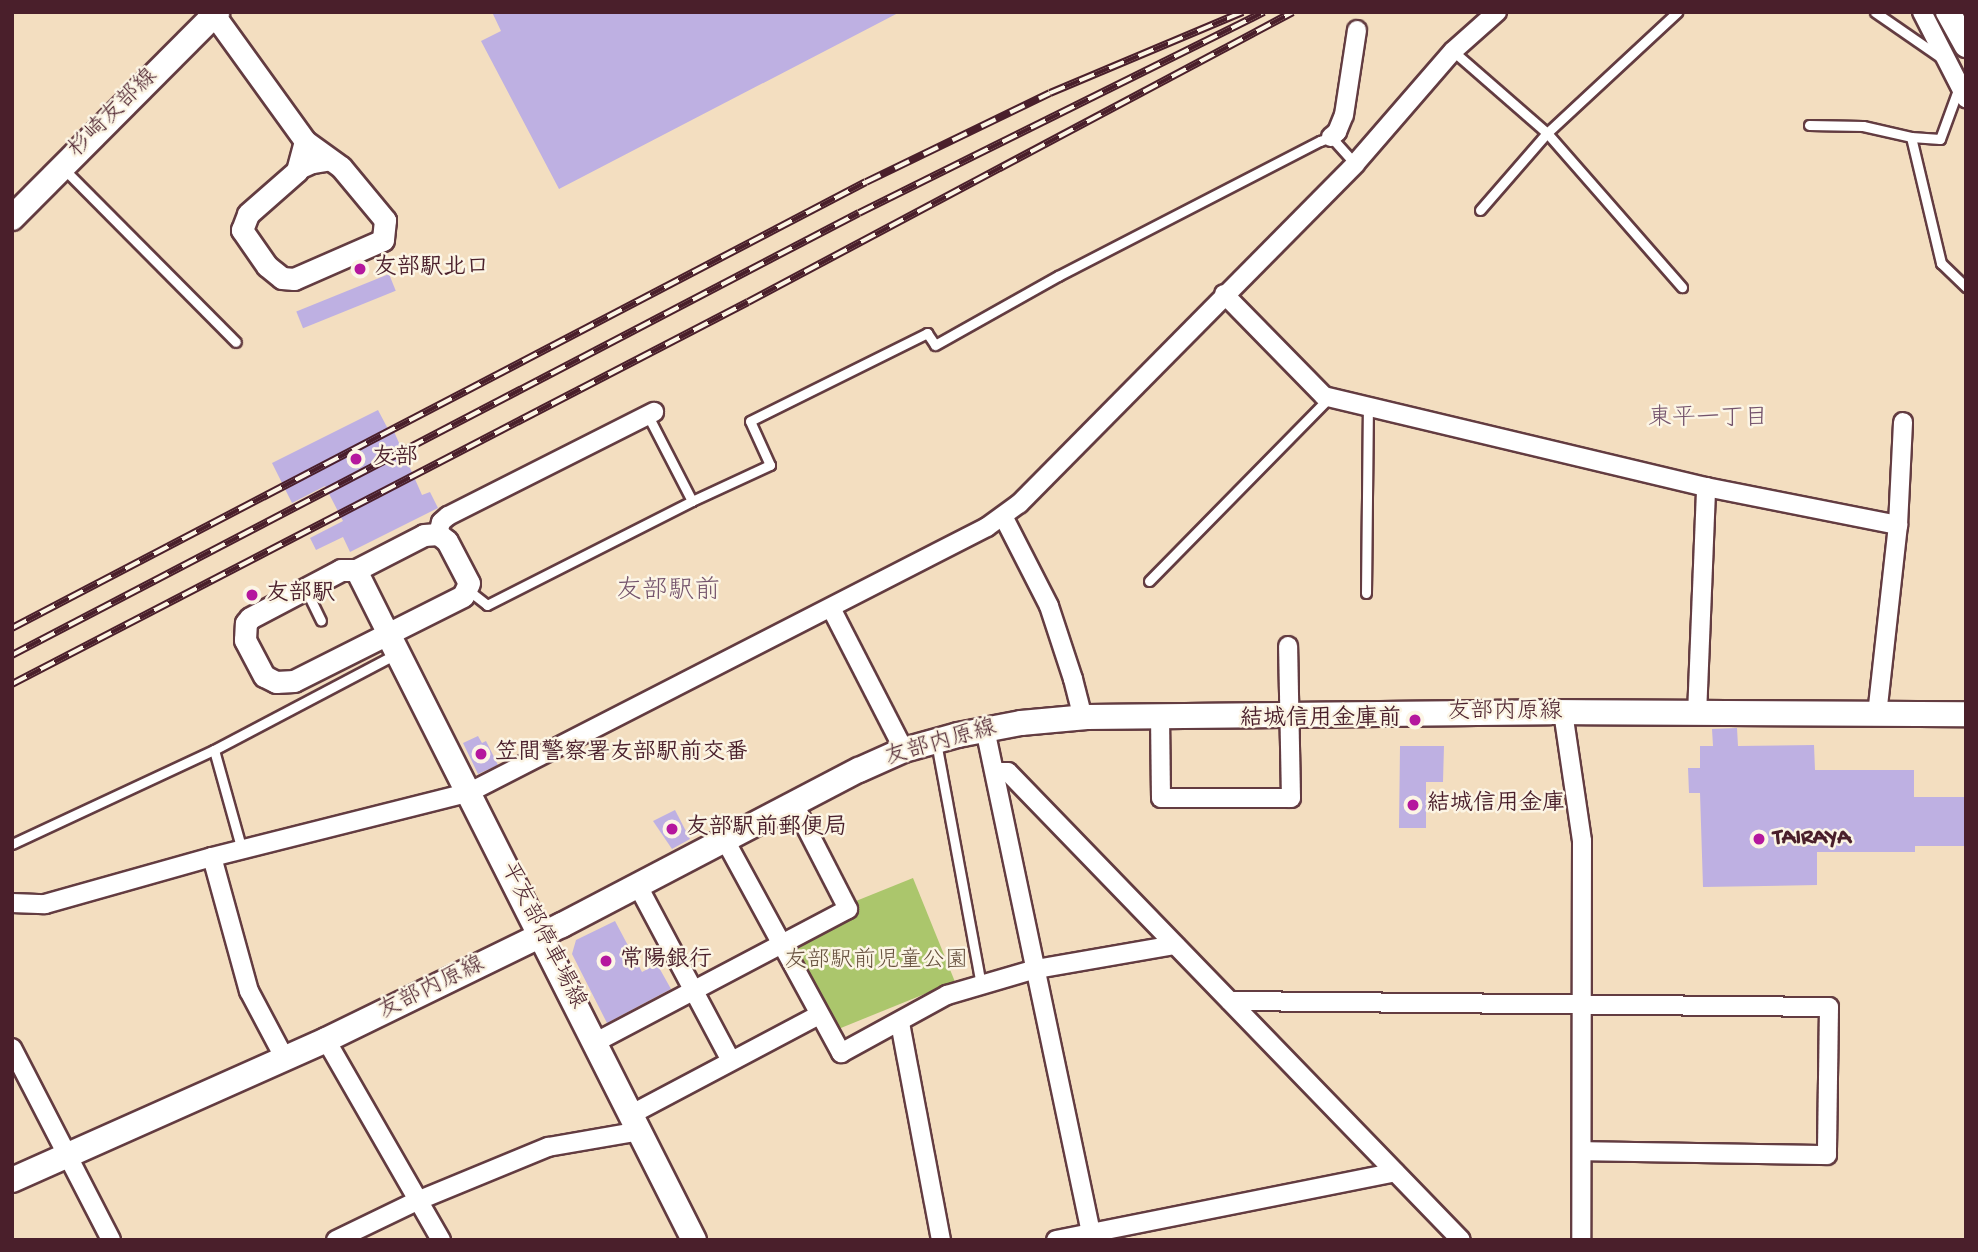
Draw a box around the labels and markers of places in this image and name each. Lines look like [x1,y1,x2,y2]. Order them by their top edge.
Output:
place label: 友部駅北口 [374,255,489,283]
marker: 友部駅北口 [352,261,368,277]
place label: 友部 [372,445,418,473]
marker: 友部 [346,449,366,469]
place label: 友部駅 [266,581,335,609]
marker: 友部駅 [244,587,260,603]
place label: 結城信用金庫前 [1240,706,1401,734]
marker: 結城信用金庫前 [1407,712,1423,728]
place label: 笠間警察署友部駅前交番 [495,740,748,768]
marker: 笠間警察署友部駅前交番 [473,746,489,762]
place label: 結城信用金庫 [1427,791,1565,819]
marker: 結城信用金庫 [1405,797,1421,813]
place label: 友部駅前郵便局 [686,815,847,843]
marker: 友部駅前郵便局 [664,821,680,837]
place label: TAIRAYA [1773,825,1851,853]
marker: TAIRAYA [1751,831,1767,847]
place label: 常陽銀行 [620,947,712,975]
marker: 常陽銀行 [598,953,614,969]

